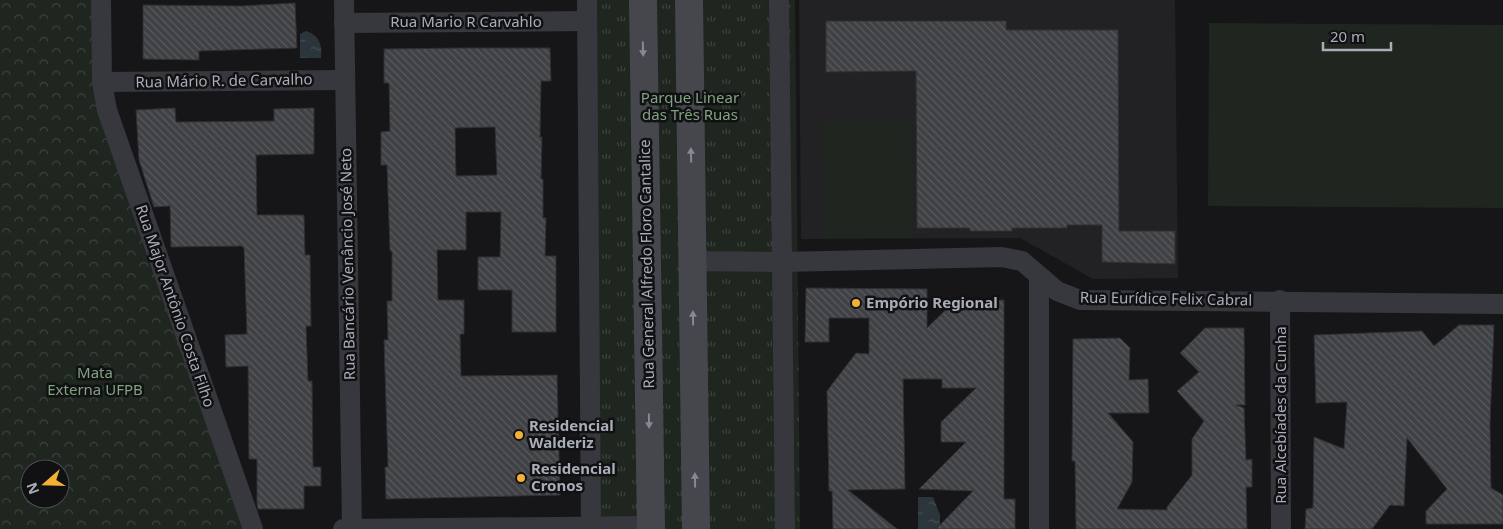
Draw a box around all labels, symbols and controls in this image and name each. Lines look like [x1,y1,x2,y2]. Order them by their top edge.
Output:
street label: Rua Mario R Carvahlo [390,11,542,31]
scale bar [1323,20,1390,52]
text: 20 m [1330,26,1365,46]
one-way arrow [640,41,648,57]
street label: Rua Mário R. de Carvalho [135,68,313,92]
park label: Parque Linear das Três Ruas [641,87,739,124]
street label: Rua General Alfredo Floro Cantalice [634,139,658,389]
one-way arrow [687,147,695,163]
street label: Rua Bancário Venâncio José Neto [335,148,359,380]
street label: Rua Major Antônio Costa Filho [132,202,220,410]
street label: Rua Eurídice Felix Cabral [1080,286,1252,310]
place label: Empório Regional [866,292,998,312]
marker: Empório Regional [850,297,862,309]
one-way arrow [689,310,697,326]
street label: Rua Alcebíades da Cunha [1270,326,1290,504]
park label: Mata Externa UFPB [47,362,143,399]
one-way arrow [645,413,653,429]
place label: Residencial Walderiz [529,415,614,452]
marker: Residencial Walderiz [513,429,525,441]
place label: Residencial Cronos [531,458,616,495]
north arrow [20,459,70,509]
marker: Residencial Cronos [515,472,527,484]
one-way arrow [691,472,699,488]
text: N [21,480,43,497]

